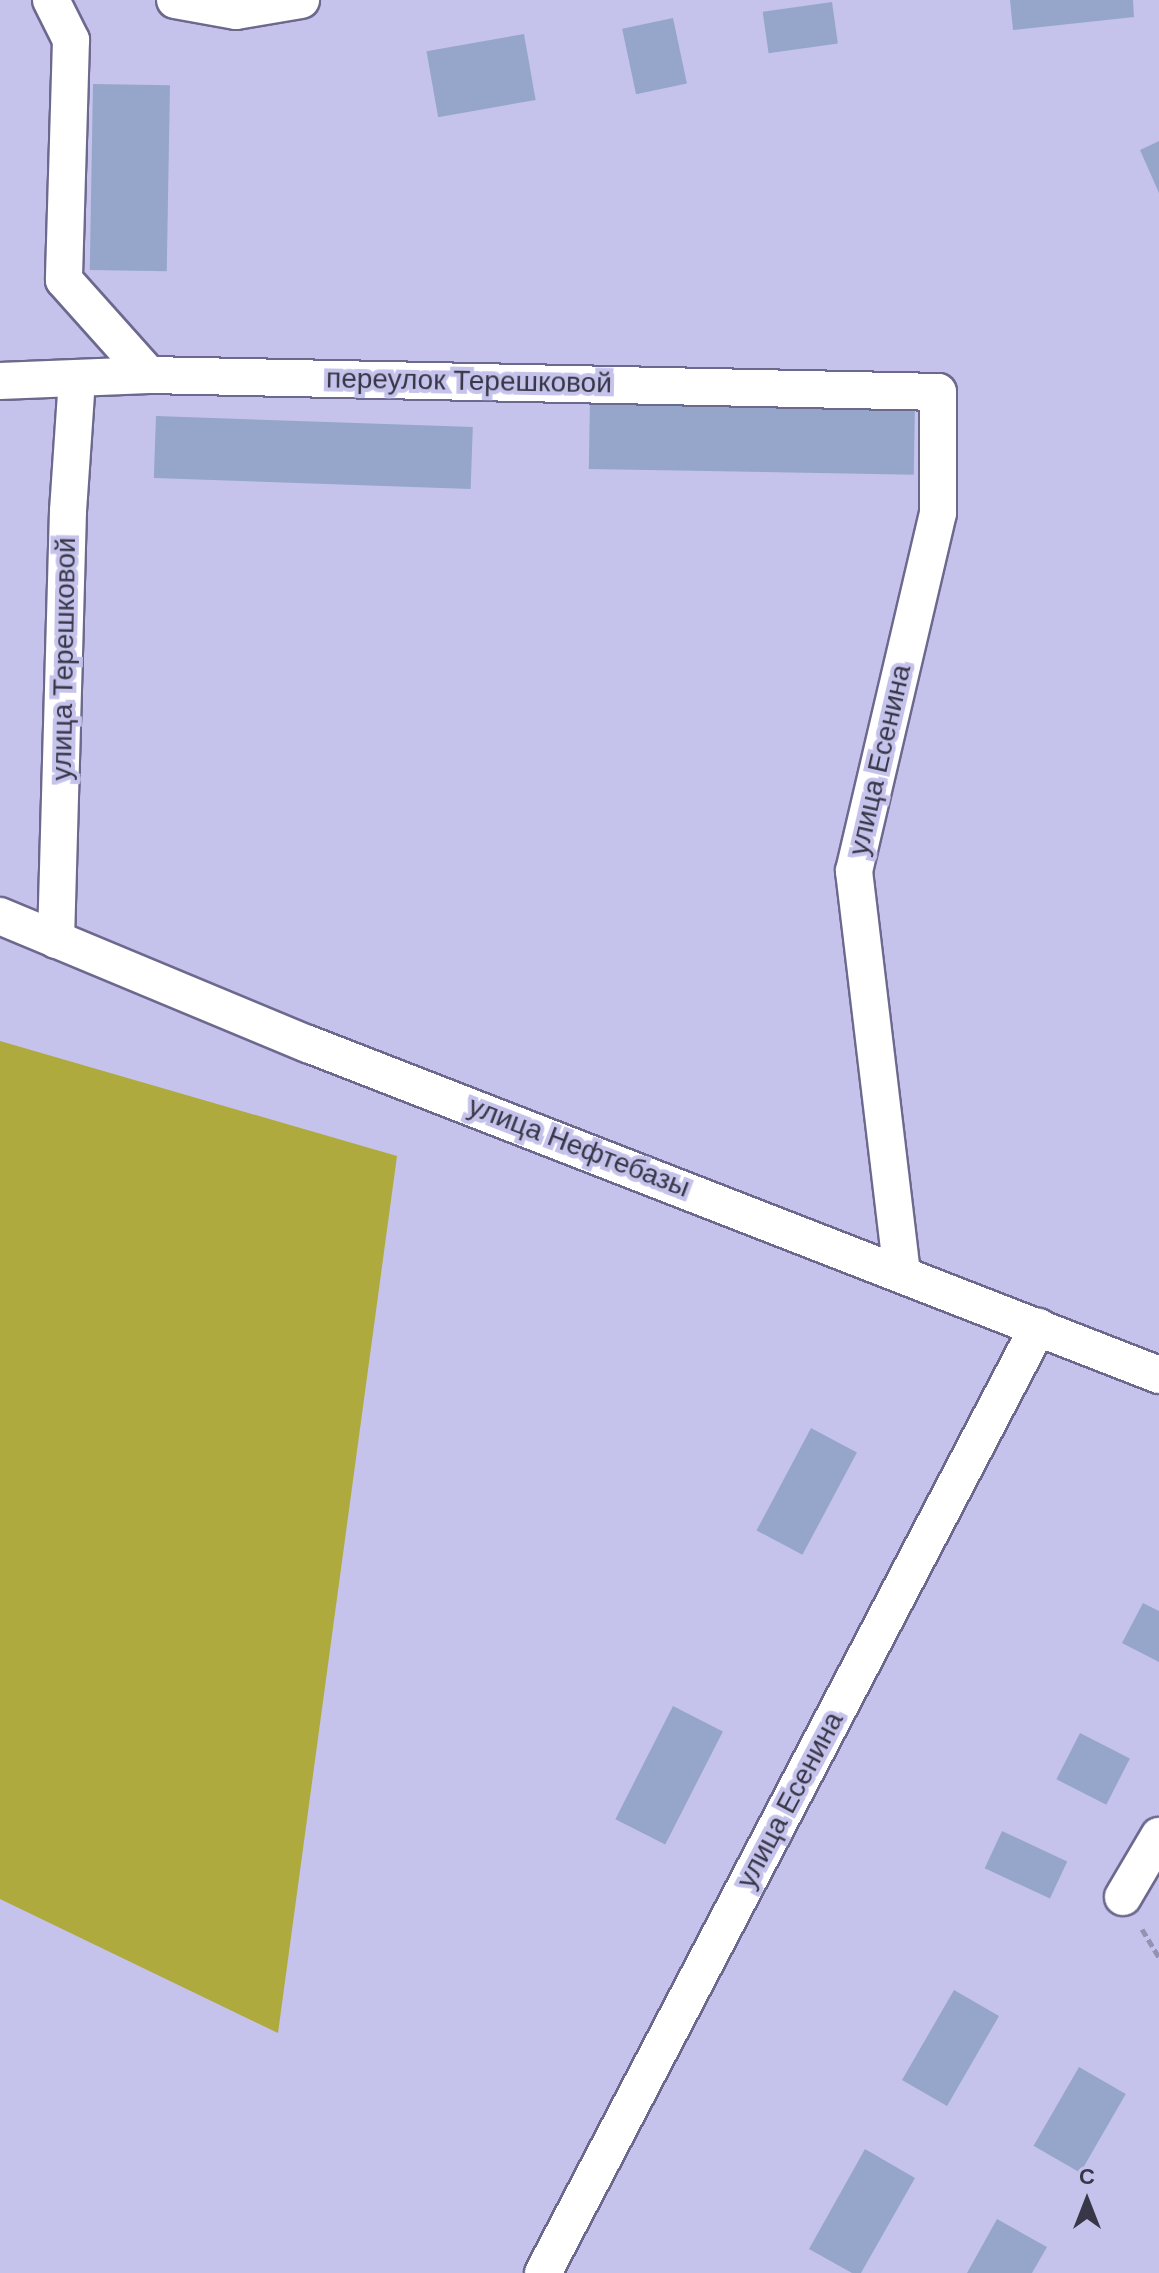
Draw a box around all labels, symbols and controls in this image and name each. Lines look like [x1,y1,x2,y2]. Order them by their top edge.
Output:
street label: переулок Терешковой [326,362,612,400]
street label: улица Терешковой [45,537,83,781]
street label: улица Есенина [842,661,918,859]
street label: улица Нефтебазы [464,1089,694,1205]
street label: улица Есенина [729,1706,851,1894]
north arrow [1047,2161,1127,2241]
text: С [1079,2164,1095,2189]

